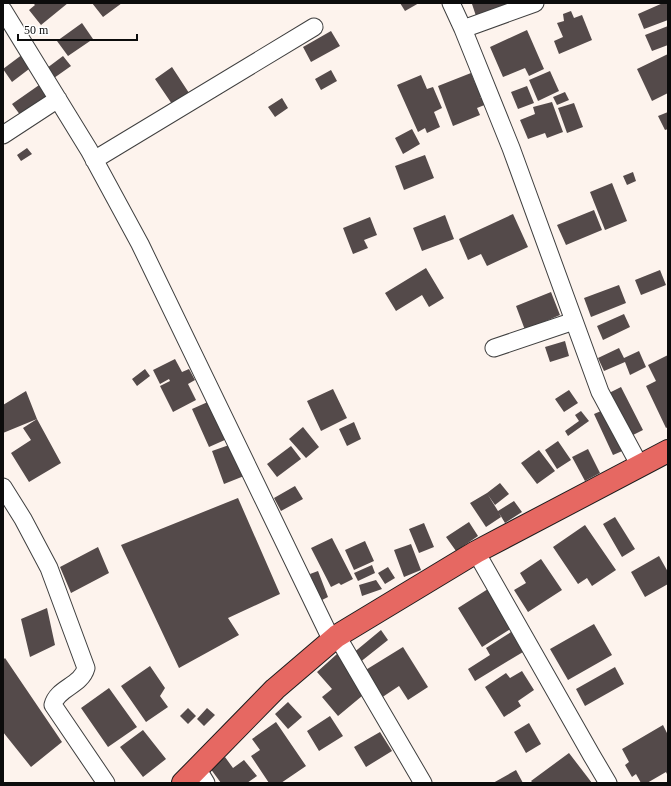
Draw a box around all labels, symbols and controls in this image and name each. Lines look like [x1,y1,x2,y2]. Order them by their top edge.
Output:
scale bar [18,16,137,42]
text: 50 m [24,23,49,37]

